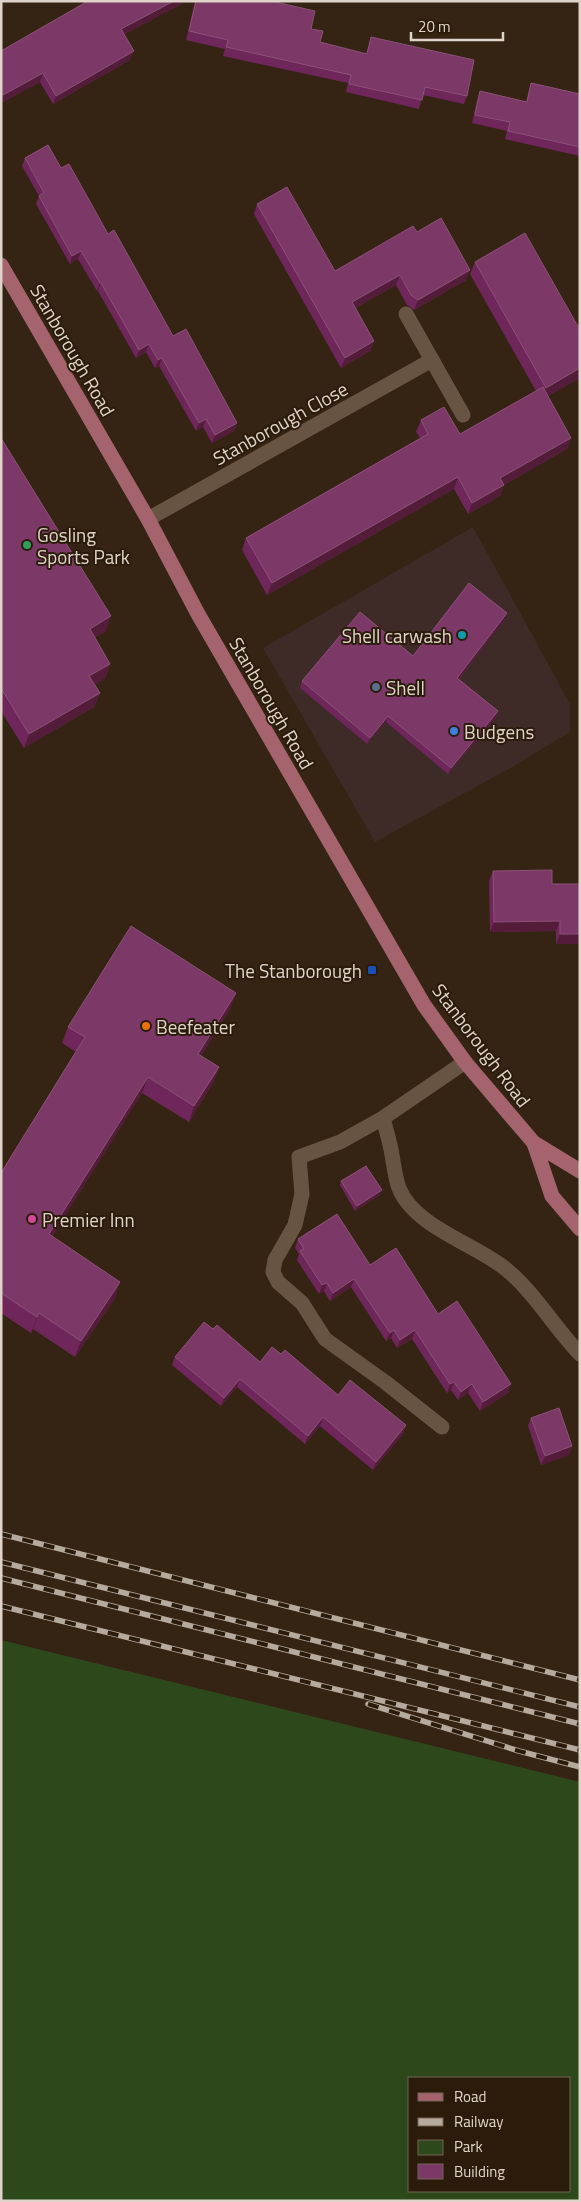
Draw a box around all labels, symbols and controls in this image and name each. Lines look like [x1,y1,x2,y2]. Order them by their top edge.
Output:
scale bar [411,10,504,42]
text: 20 m [418,15,451,38]
street label: Stanborough Road [23,279,123,421]
street label: Stanborough Close [207,374,353,472]
place label: Gosling Sports Park [37,520,130,571]
marker: Gosling Sports Park [21,539,33,551]
place label: Shell carwash [342,621,452,650]
marker: Shell carwash [456,629,468,641]
street label: Stanborough Road [222,632,322,774]
place label: Shell [386,673,425,702]
marker: Shell [370,681,382,693]
place label: Budgens [464,717,534,746]
marker: Budgens [448,725,460,737]
place label: The Stanborough [225,956,362,985]
marker: The Stanborough [366,964,378,976]
street label: Stanborough Road [426,977,538,1113]
place label: Beefeater [156,1012,235,1041]
marker: Beefeater [140,1020,152,1032]
place label: Premier Inn [42,1205,135,1234]
marker: Premier Inn [26,1213,38,1225]
legend [408,2077,571,2192]
text: Road [454,2085,486,2108]
text: Railway [454,2110,504,2133]
text: Park [454,2135,483,2158]
text: Building [454,2160,505,2183]

